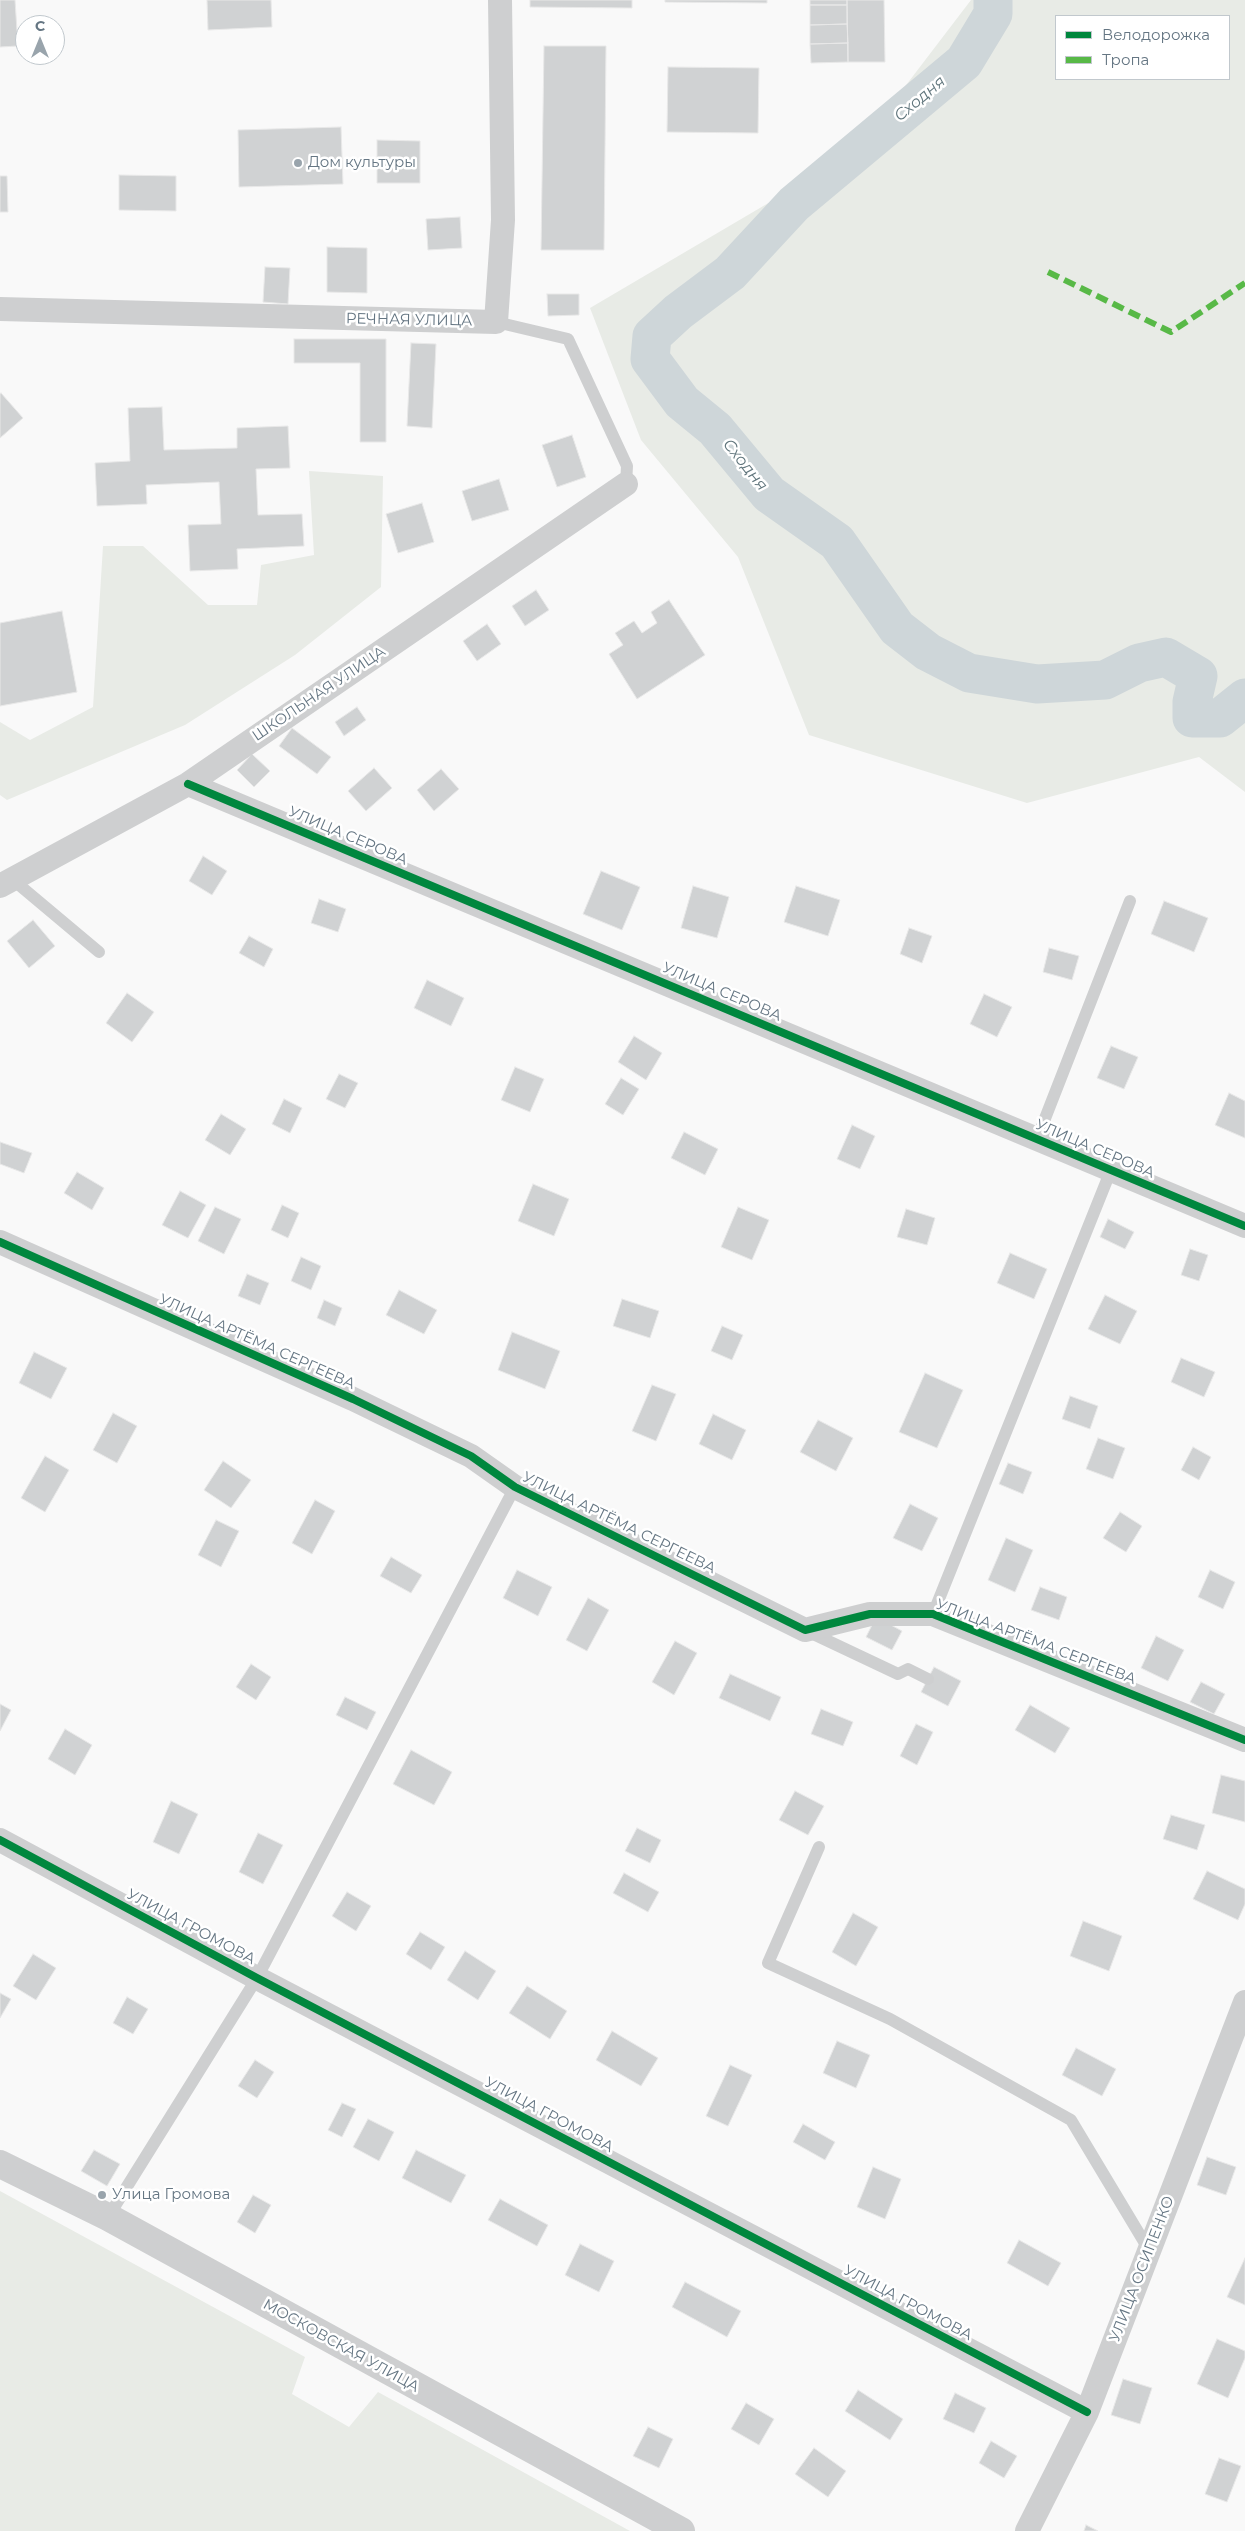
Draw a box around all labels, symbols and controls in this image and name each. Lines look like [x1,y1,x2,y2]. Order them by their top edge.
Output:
north arrow [15,15,65,65]
legend [1055,15,1230,80]
text: С [35,17,45,35]
text: Велодорожка [1102,25,1210,44]
text: Тропа [1102,50,1149,69]
water label: Сходня [891,72,949,126]
place label: Дом культуры [308,154,416,172]
marker: Дом культуры [292,157,304,169]
street label: РЕЧНАЯ УЛИЦА [346,310,472,330]
water label: Сходня [718,435,772,495]
street label: ШКОЛЬНАЯ УЛИЦА [249,643,389,745]
street label: УЛИЦА СЕРОВА [286,803,410,869]
street label: УЛИЦА СЕРОВА [660,959,784,1025]
street label: УЛИЦА СЕРОВА [1033,1116,1157,1182]
street label: УЛИЦА АРТЁМА СЕРГЕЕВА [156,1291,358,1393]
street label: УЛИЦА АРТЁМА СЕРГЕЕВА [519,1468,719,1578]
street label: УЛИЦА АРТЁМА СЕРГЕЕВА [933,1595,1139,1689]
street label: УЛИЦА ГРОМОВА [124,1885,258,1969]
street label: УЛИЦА ГРОМОВА [482,2073,616,2157]
place label: Улица Громова [112,2186,230,2204]
marker: Улица Громова [96,2189,108,2201]
street label: УЛИЦА ОСИПЕНКО [1106,2193,1178,2345]
street label: УЛИЦА ГРОМОВА [841,2261,975,2345]
street label: МОСКОВСКАЯ УЛИЦА [260,2295,422,2397]

